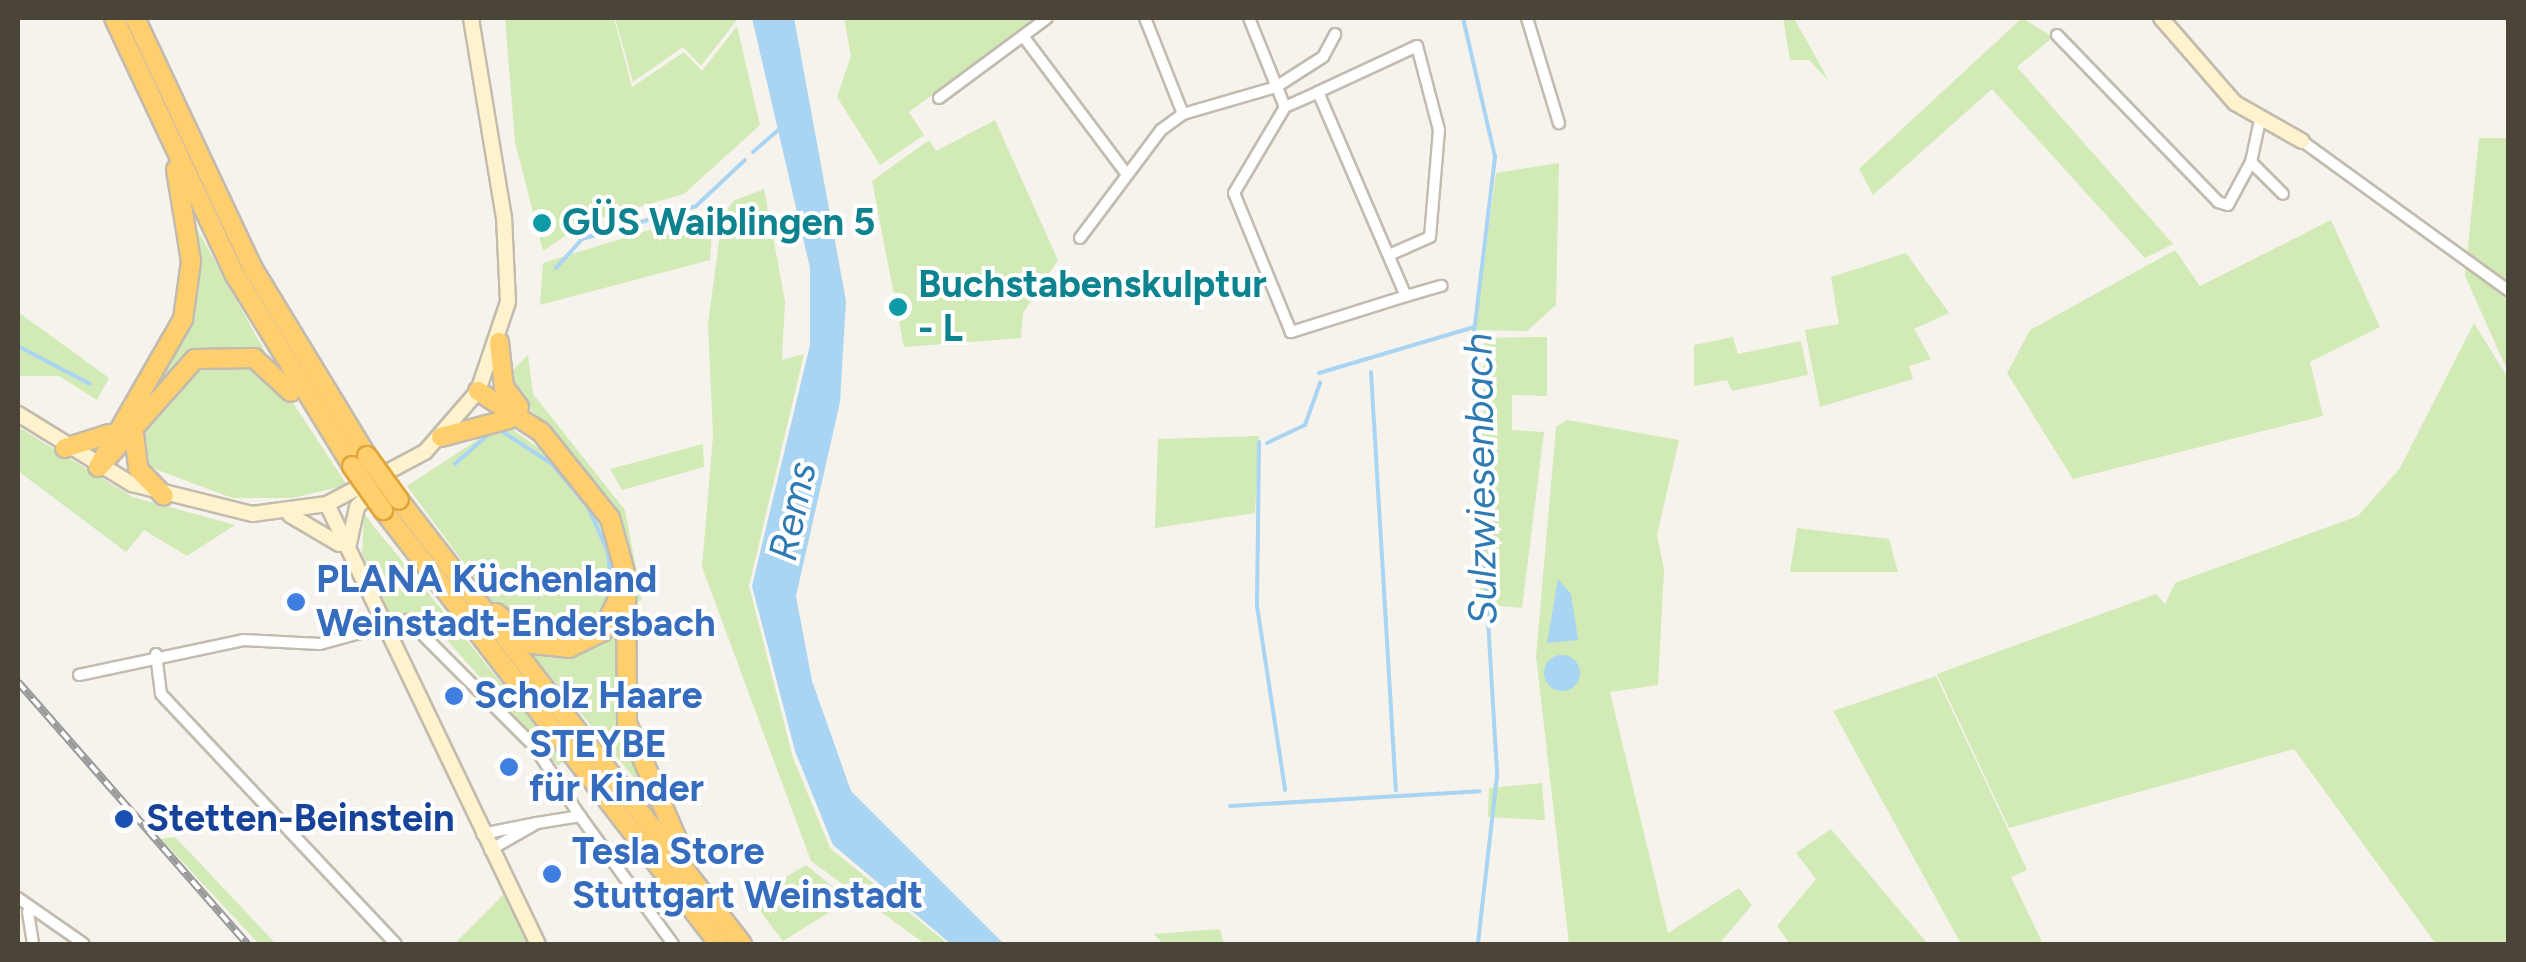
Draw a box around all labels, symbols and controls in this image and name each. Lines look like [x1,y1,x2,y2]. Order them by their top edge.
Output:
place label: GÜS Waiblingen 5 [562,200,875,246]
marker: GÜS Waiblingen 5 [531,212,553,234]
place label: Buchstabenskulptur - L [918,262,1267,352]
marker: Buchstabenskulptur - L [887,296,909,318]
water label: Sulzwiesenbach [1453,333,1507,625]
water label: Rems [758,457,826,565]
place label: PLANA Küchenland Weinstadt-Endersbach [316,557,716,646]
marker: PLANA Küchenland Weinstadt-Endersbach [285,591,307,613]
place label: Scholz Haare [474,673,703,719]
marker: Scholz Haare [443,685,465,707]
place label: STEYBE für Kinder [529,722,704,812]
marker: STEYBE für Kinder [498,756,520,778]
place label: Stetten-Beinstein [146,796,454,842]
marker: Stetten-Beinstein [111,806,137,832]
place label: Tesla Store Stuttgart Weinstadt [572,829,923,918]
marker: Tesla Store Stuttgart Weinstadt [541,863,563,885]

